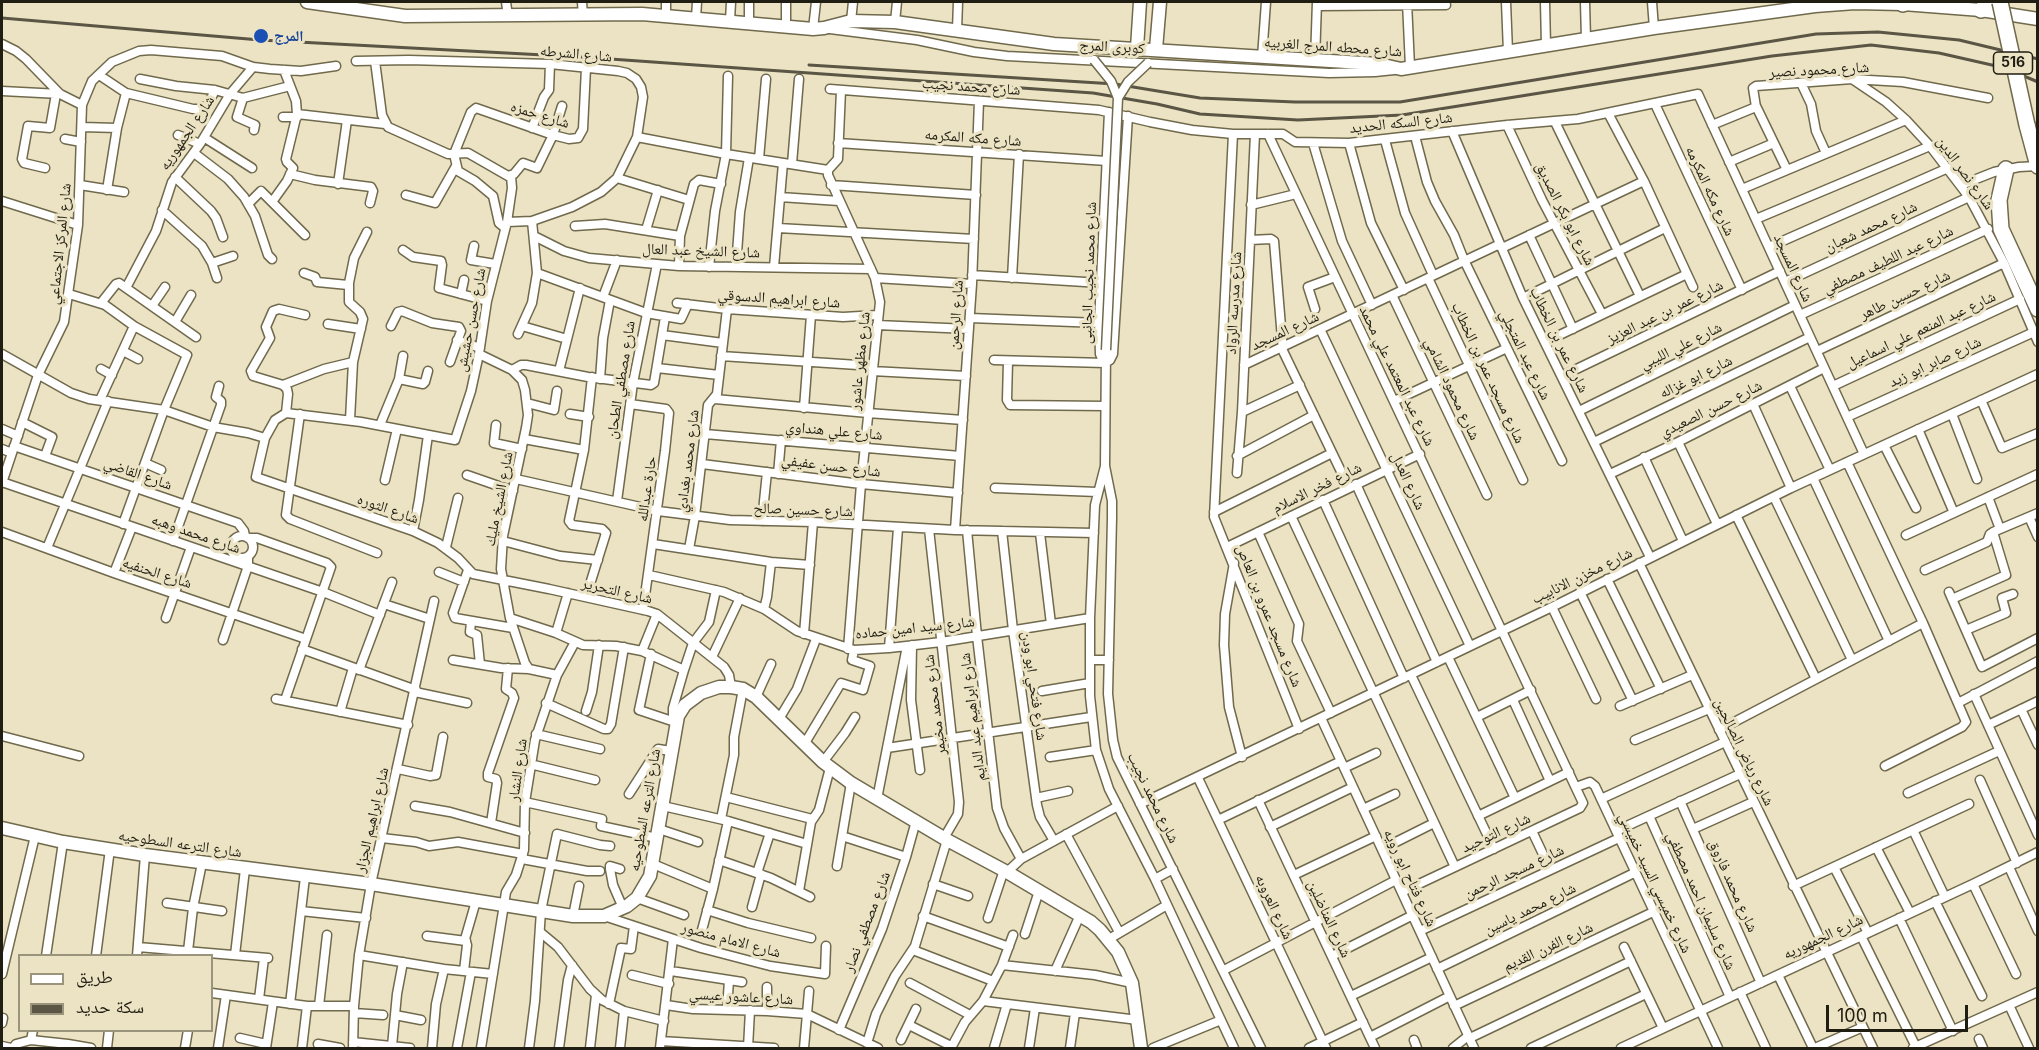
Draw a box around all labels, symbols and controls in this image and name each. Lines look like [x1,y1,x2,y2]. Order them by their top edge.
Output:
marker: المرج [252,27,270,45]
place label: المرج [274,27,303,45]
street label: شارع محطه المرج الغربيه [1263,33,1403,61]
street label: كوبرى المرج [1079,36,1145,58]
street label: شارع الشرطه [539,42,613,66]
road number: 516 [1994,52,2032,74]
street label: شارع محمود نصير [1768,58,1870,82]
street label: شارع محمد نجيب [921,75,1021,99]
street label: شارع الجمهوريه [155,92,219,174]
street label: شارع حمزه [508,98,572,132]
street label: شارع السكه الحديد [1349,109,1453,137]
street label: شارع مكه المكرمه [924,126,1022,150]
street label: شارع نصر الدين [1932,133,1998,213]
street label: شارع مكه المكرمه [1681,143,1739,239]
street label: شارع ابو بكر الصديق [1531,159,1599,269]
street label: شارع المركز الاجتماعي [45,182,75,306]
street label: شارع محمد شعبان [1822,198,1920,256]
street label: شارع محمد نجيب الجانبى [1078,202,1100,344]
street label: شارع عبد اللطيف مصطفي [1820,222,1956,298]
street label: شارع المسجد [1769,231,1817,305]
street label: شارع الشيخ عبد العال [642,240,760,262]
street label: شارع مدرسه الرواد [1222,251,1246,355]
street label: شارع حسين طاهر [1857,266,1953,324]
street label: شارع حسن حشيش [452,267,490,373]
street label: شارع عمر بن عبد العزيز [1604,276,1726,348]
street label: شارع الرحمن [945,279,967,351]
street label: شارع عمر بن الخطاب [1526,284,1592,396]
street label: شارع ابراهيم الدسوقي [717,286,841,312]
street label: شارع عبد المنعم علي اسماعيل [1843,287,1999,373]
street label: شارع مسجد عمر بن الخطاب [1447,300,1529,446]
street label: شارع عبد المعتمد علي محمد [1355,303,1439,449]
street label: شارع المسجد [1248,307,1322,355]
street label: شارع عبد المتجلي [1495,307,1555,403]
street label: شارع مظهر عاشور [846,311,874,411]
street label: شارع علي الليبي [1637,318,1725,374]
street label: شارع مصطفي الطحان [603,319,639,441]
street label: شارع صابر ابو زيد [1886,333,1984,391]
street label: شارع محمود الشامي [1420,335,1484,443]
street label: شارع ابو غزاله [1657,352,1735,402]
street label: شارع حسن الصعيدي [1657,376,1765,442]
street label: شارع محمد بغدادي [673,408,703,514]
street label: شارع علي هنداوي [785,418,883,444]
street label: شارع العدل [1387,449,1429,513]
street label: شارع الشيخ مليك [481,450,517,548]
street label: شارع حسن عفيفي [780,451,882,481]
street label: شارع القاضي [101,454,175,494]
street label: حارة عبدالله [634,455,660,523]
street label: شارع فخر الاسلام [1269,459,1365,517]
street label: شارع الثوره [355,490,421,528]
street label: شارع حسين صالح [753,499,853,521]
street label: شارع محمد وهبه [149,510,243,558]
street label: شارع مسجد عمرو بن العاص [1232,542,1306,690]
street label: شارع مخزن الانابيب [1529,544,1635,608]
street label: شارع الحنفيه [120,553,194,593]
street label: شارع التحرير [580,574,654,608]
street label: شارع سيد امين حماده [854,613,976,643]
street label: شارع فتحي ابو ودن [1017,630,1051,742]
street label: شارع ابراهيم عبد الدايم [956,652,990,782]
street label: شارع محمد مخيمر [920,653,950,757]
street label: شارع رياض الصالحين [1710,695,1778,809]
street label: شارع النشار [505,737,531,803]
street label: شارع الترعه السطوحيه [625,747,665,873]
street label: شارع محمد نجيب [1123,750,1183,846]
street label: شارع ابراهيم الجزار [351,766,393,874]
street label: شارع التوحيد [1459,809,1533,857]
street label: شارع خميسي السيد خميسي [1614,810,1696,956]
street label: شارع الترعه السطوحيه [117,826,243,862]
street label: شارع فتاح ابو رويه [1380,826,1440,930]
street label: شارع سليمان احمد مصطفي [1662,829,1740,973]
street label: شارع محمد فاروق [1705,837,1761,935]
street label: شارع مسجد الرحمن [1461,841,1567,903]
street label: شارع مصطفي نصار [840,869,894,975]
street label: شارع العروبه [1251,872,1297,942]
street label: شارع المناضلين [1303,877,1355,961]
street label: شارع محمد ياسين [1481,879,1579,939]
street label: شارع الجمهوريه [1780,911,1866,963]
street label: شارع الامام منصور [679,918,783,962]
street label: شارع الفرن القديم [1500,918,1596,976]
legend [18,954,213,1032]
text: طريق [76,966,113,987]
street label: شارع عاشور عيسي [688,985,794,1009]
scale bar [1829,993,1972,1031]
text: سكة حديد [76,996,144,1017]
text: 100 m [1837,1005,1888,1026]

